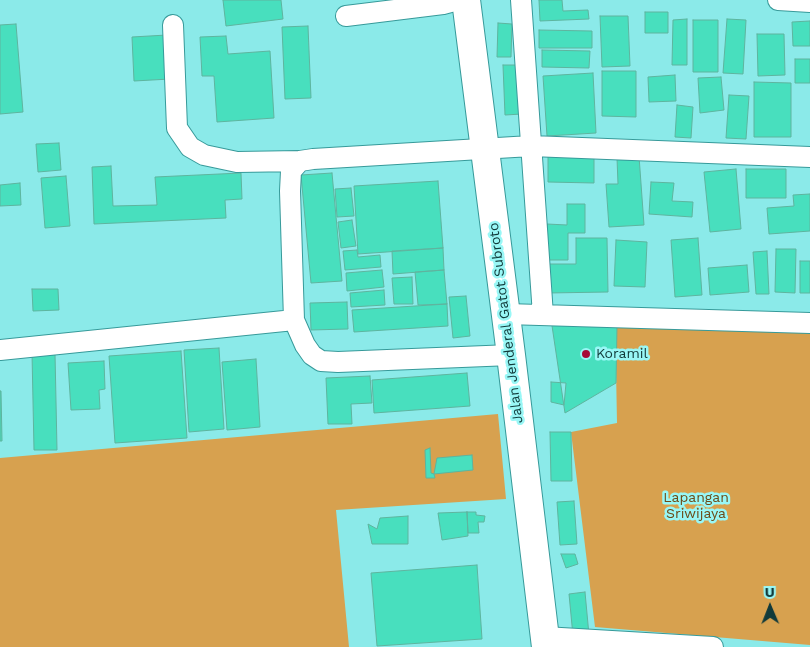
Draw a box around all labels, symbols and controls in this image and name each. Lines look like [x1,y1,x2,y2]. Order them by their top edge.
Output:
street label: Jalan Jenderal Gatot Subroto [485,222,527,424]
place label: Koramil [596,346,648,362]
marker: Koramil [580,348,592,360]
park label: Lapangan Sriwijaya [663,490,729,522]
north arrow [745,582,795,632]
text: U [765,584,775,600]

